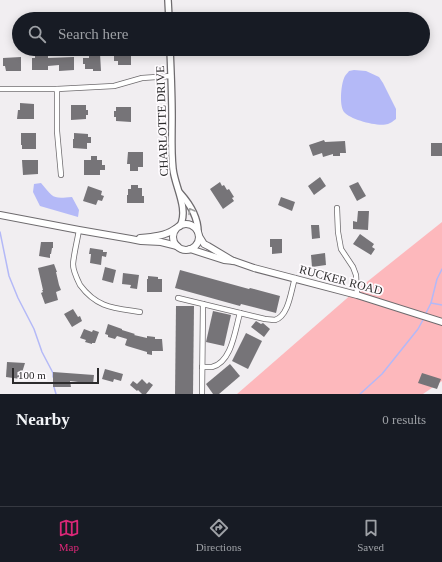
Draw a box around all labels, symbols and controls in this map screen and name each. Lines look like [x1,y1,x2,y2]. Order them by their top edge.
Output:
search box [12,12,430,56]
icon: search [26,23,48,45]
text: Search here [58,26,128,42]
street label: CHARLOTTE DRIVE [153,65,171,177]
one-way arrow [189,208,196,215]
street label: RUCKER ROAD [298,262,385,298]
scale bar [12,366,99,385]
text: 100 m [18,369,46,381]
text: Nearby [16,410,70,429]
text: 0 results [382,412,426,427]
tab: Map [58,517,80,553]
tab: Directions [196,517,241,553]
tab: Saved [357,517,384,553]

